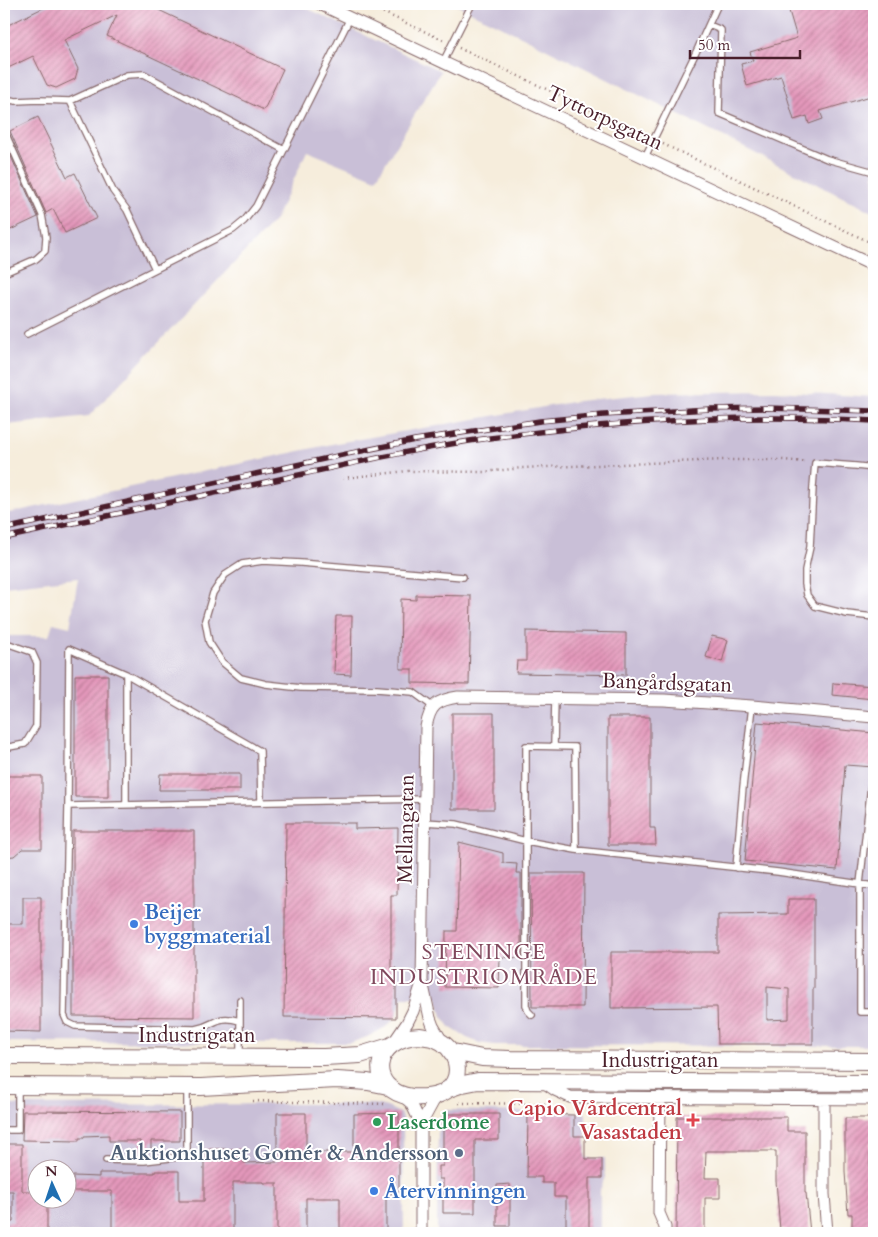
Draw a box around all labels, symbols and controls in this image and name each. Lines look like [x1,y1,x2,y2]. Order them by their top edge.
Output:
scale bar [690,28,800,60]
text: 50 m [698,35,730,55]
street label: Tyttorpsgatan [542,78,668,158]
street label: Bangårdsgatan [601,666,733,700]
street label: Mellangatan [391,774,421,884]
place label: Beijer byggmaterial [144,898,271,951]
marker: Beijer byggmaterial [128,918,140,930]
district label: STENINGE INDUSTRIOMRÅDE [370,937,598,992]
street label: Industrigatan [138,1021,256,1050]
street label: Industrigatan [601,1046,719,1075]
place label: Capio Vårdcentral Vasastaden [508,1094,683,1147]
place label: Laserdome [387,1108,490,1137]
marker: Capio Vårdcentral Vasastaden [686,1113,700,1127]
marker: Laserdome [371,1116,383,1128]
place label: Auktionshuset Gomér & Andersson [110,1139,449,1168]
marker: Auktionshuset Gomér & Andersson [453,1147,465,1159]
north arrow [28,1160,78,1210]
text: N [45,1162,58,1181]
place label: Återvinningen [384,1177,526,1206]
marker: Återvinningen [368,1185,380,1197]

